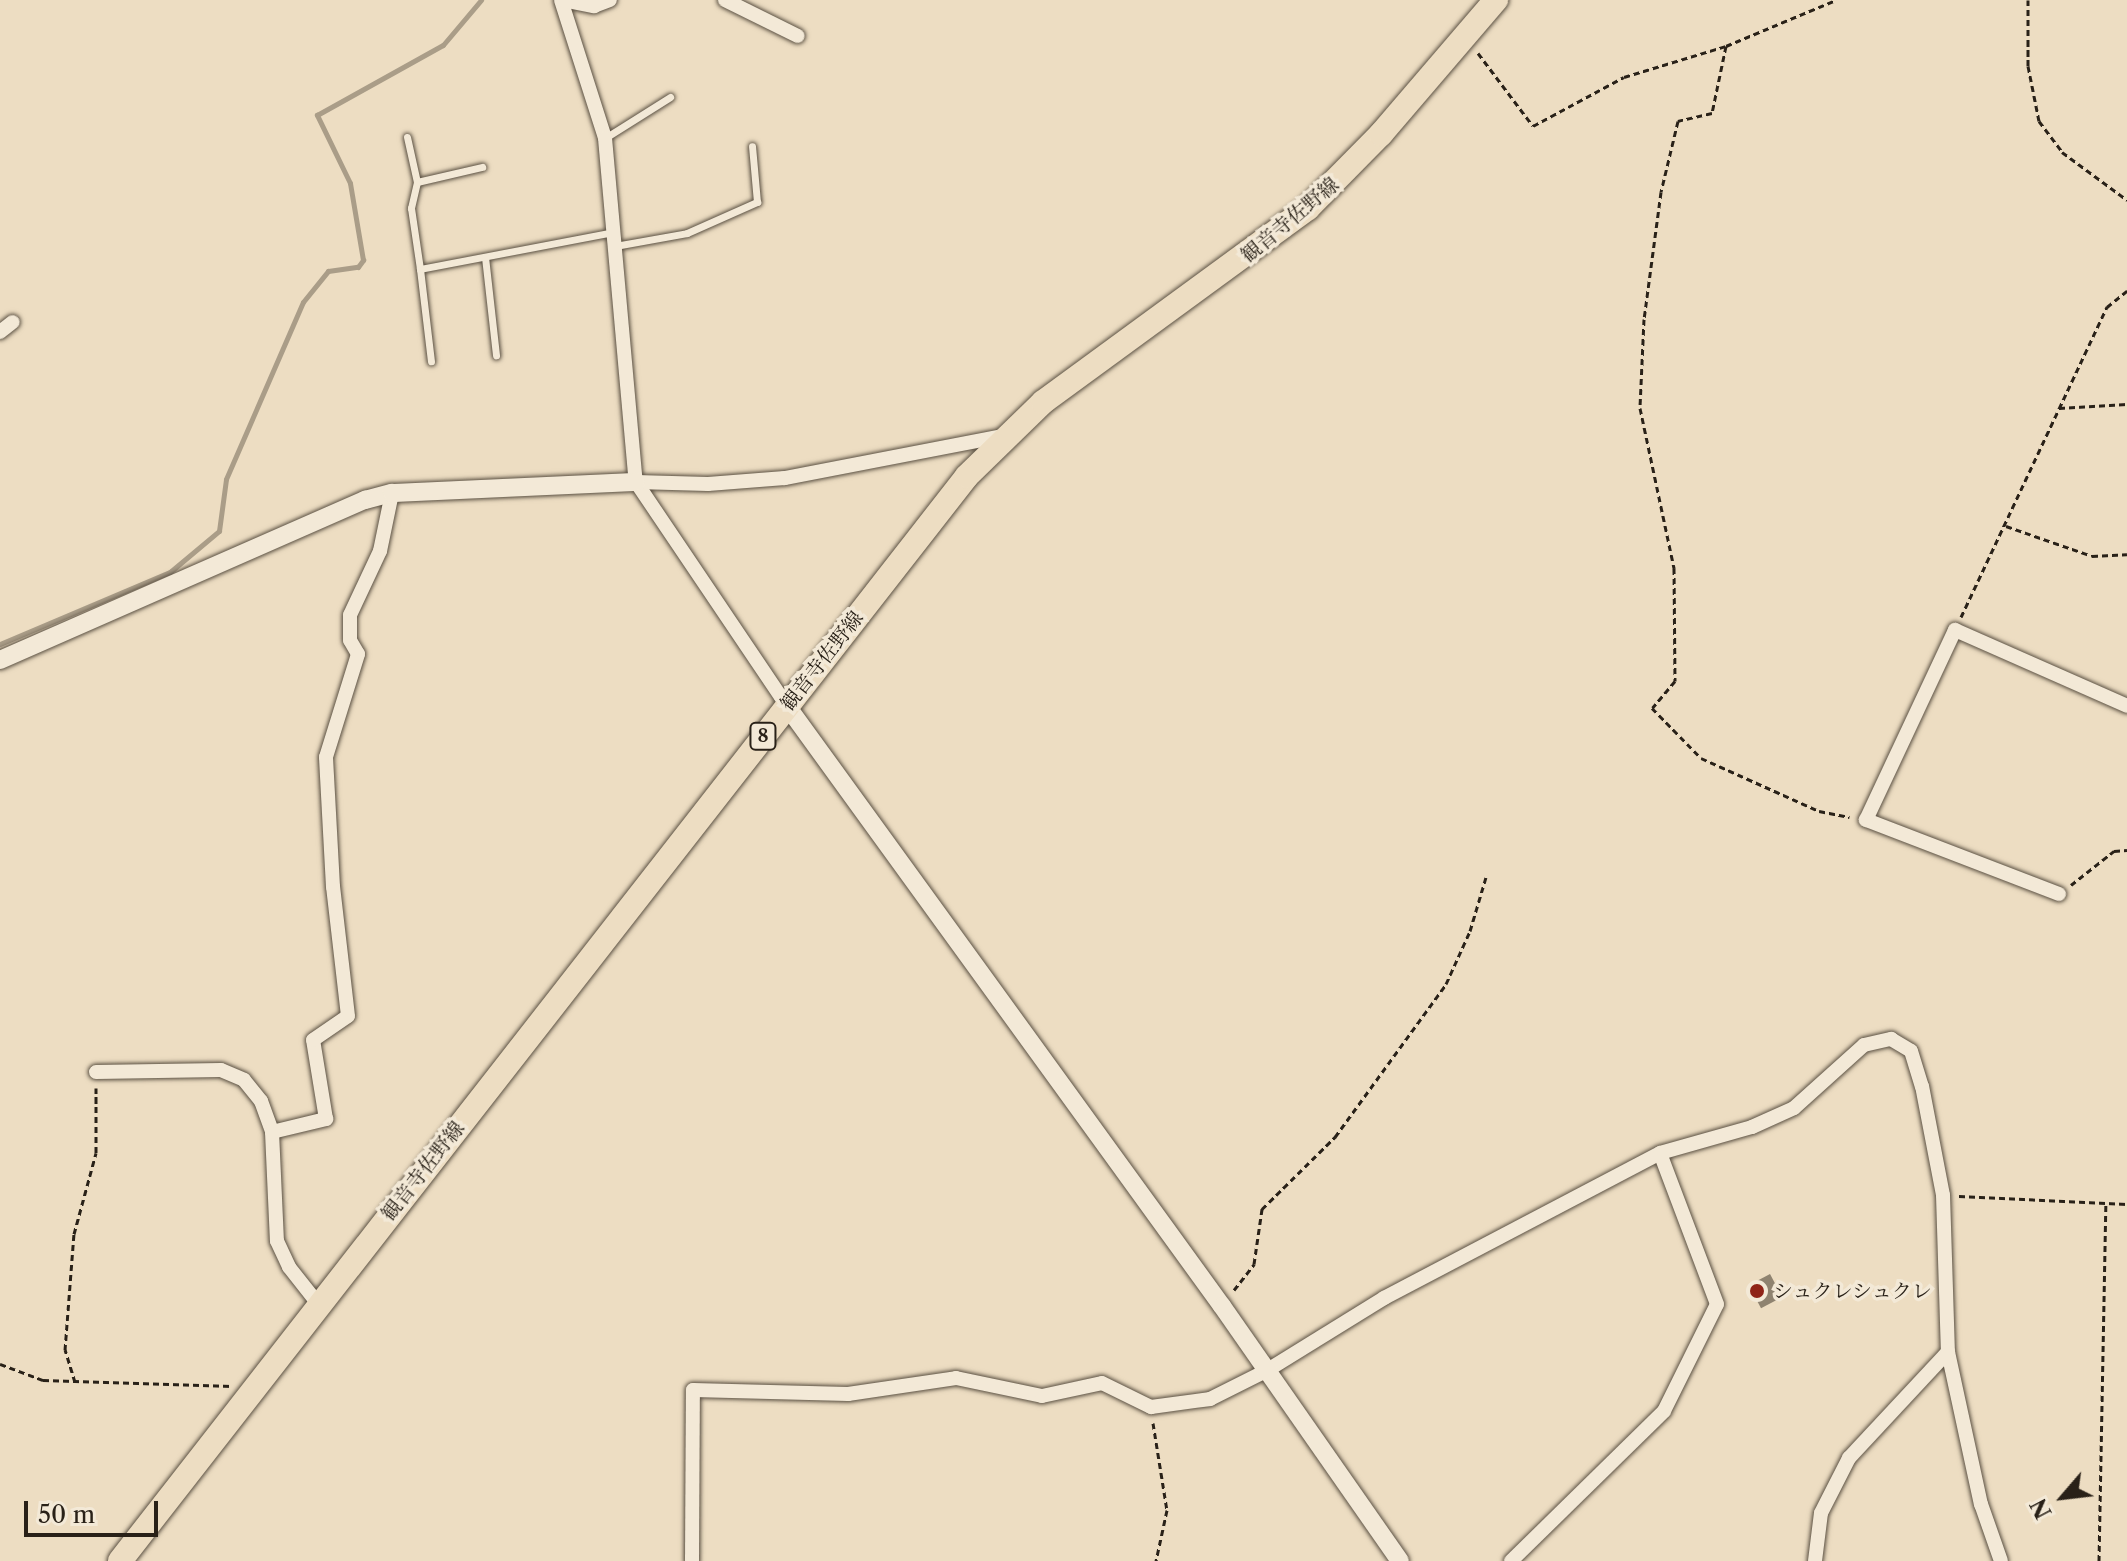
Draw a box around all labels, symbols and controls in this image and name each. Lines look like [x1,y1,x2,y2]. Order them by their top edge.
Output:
street label: 観音寺佐野線 [1236,172,1344,268]
street label: 観音寺佐野線 [776,606,868,716]
road number: 8 [749,722,777,750]
street label: 観音寺佐野線 [377,1116,469,1226]
place label: シュクレシュクレ [1773,1279,1933,1303]
marker: シュクレシュクレ [1748,1282,1766,1300]
north arrow [2023,1457,2103,1537]
scale bar [28,1485,162,1535]
text: N [2025,1494,2058,1523]
text: 50 m [38,1500,95,1529]

